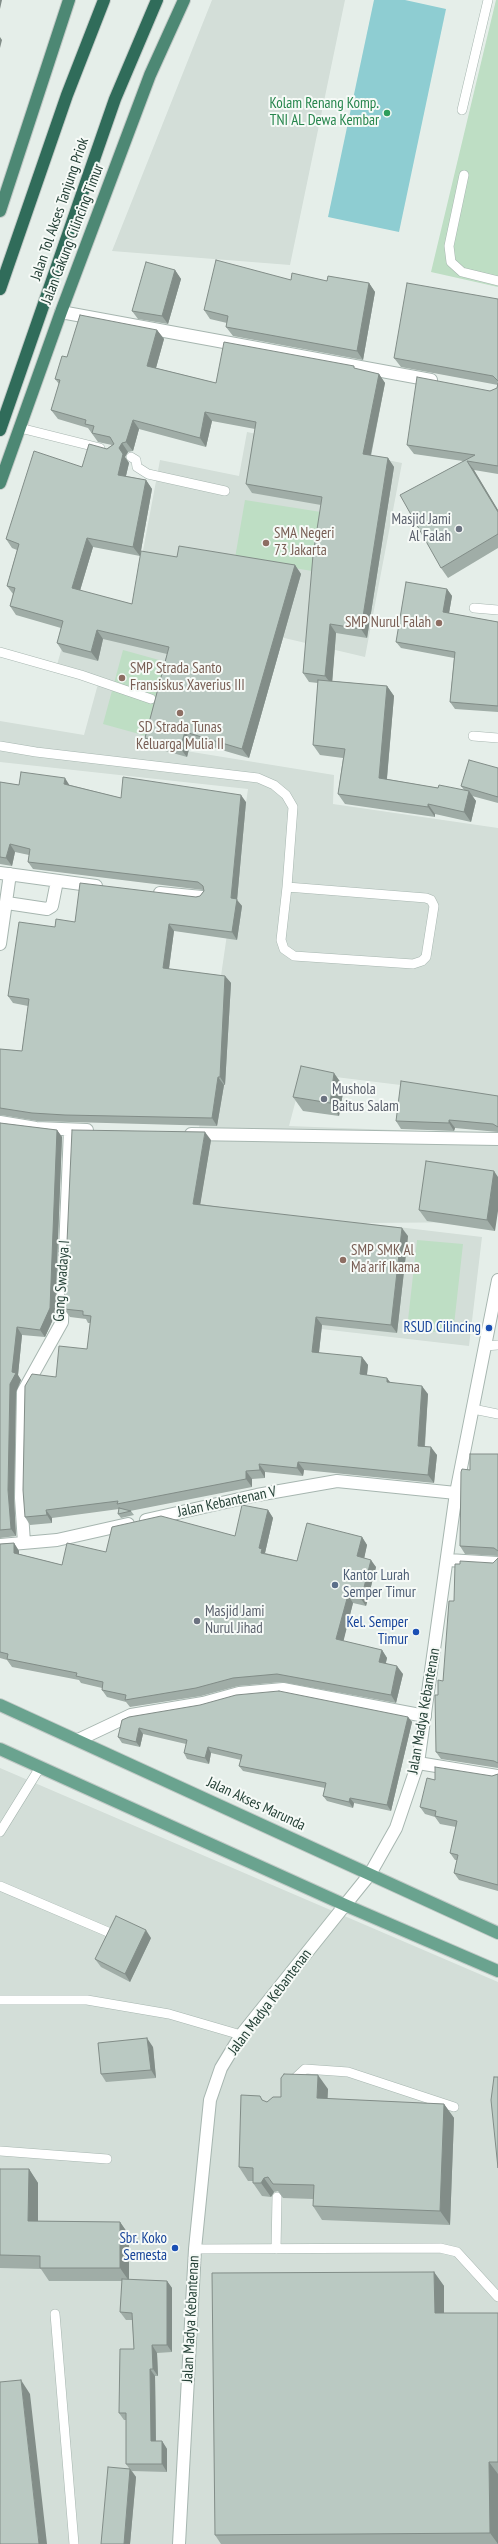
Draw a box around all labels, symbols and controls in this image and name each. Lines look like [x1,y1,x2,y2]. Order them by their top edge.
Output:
place label: Kolam Renang Komp. TNI AL Dewa Kembar [269,95,379,130]
marker: Kolam Renang Komp. TNI AL Dewa Kembar [382,108,392,118]
street label: Jalan Tol Akses Tanjung Priok [27,135,93,283]
street label: Jalan Cakung Cilincing Timur [38,161,108,307]
place label: Masjid Jami Al Falah [392,511,451,546]
marker: Masjid Jami Al Falah [454,524,464,534]
place label: SMA Negeri 73 Jakarta [274,525,334,560]
marker: SMA Negeri 73 Jakarta [261,538,271,548]
place label: SMP Nurul Falah [345,614,431,632]
marker: SMP Nurul Falah [434,618,444,628]
place label: SMP Strada Santo Fransiskus Xaverius III [130,660,245,695]
marker: SMP Strada Santo Fransiskus Xaverius III [117,673,127,683]
marker: SD Strada Tunas Keluarga Mulia II [175,708,185,718]
place label: SD Strada Tunas Keluarga Mulia II [136,719,224,754]
place label: Mushola Baitus Salam [332,1081,399,1116]
marker: Mushola Baitus Salam [319,1094,329,1104]
street label: Gang Swadaya I [50,1240,74,1322]
place label: SMP SMK Al Ma'arif Ikama [351,1242,420,1277]
marker: SMP SMK Al Ma'arif Ikama [338,1255,348,1265]
place label: RSUD Cilincing [403,1319,481,1337]
marker: RSUD Cilincing [484,1323,494,1333]
street label: Jalan Kebantenan V [176,1483,278,1521]
place label: Kantor Lurah Semper Timur [343,1567,416,1602]
marker: Kantor Lurah Semper Timur [330,1580,340,1590]
place label: Masjid Jami Nurul Jihad [205,1603,264,1638]
place label: Kel. Semper Timur [346,1614,408,1649]
marker: Masjid Jami Nurul Jihad [192,1616,202,1626]
marker: Kel. Semper Timur [411,1627,421,1637]
street label: Jalan Madya Kebantenan [404,1647,444,1775]
street label: Jalan Akses Marunda [204,1773,308,1835]
street label: Jalan Madya Kebantenan [225,1946,315,2058]
place label: Sbr. Koko Semesta [119,2230,167,2265]
marker: Sbr. Koko Semesta [170,2243,180,2253]
street label: Jalan Madya Kebantenan [179,2255,203,2383]

